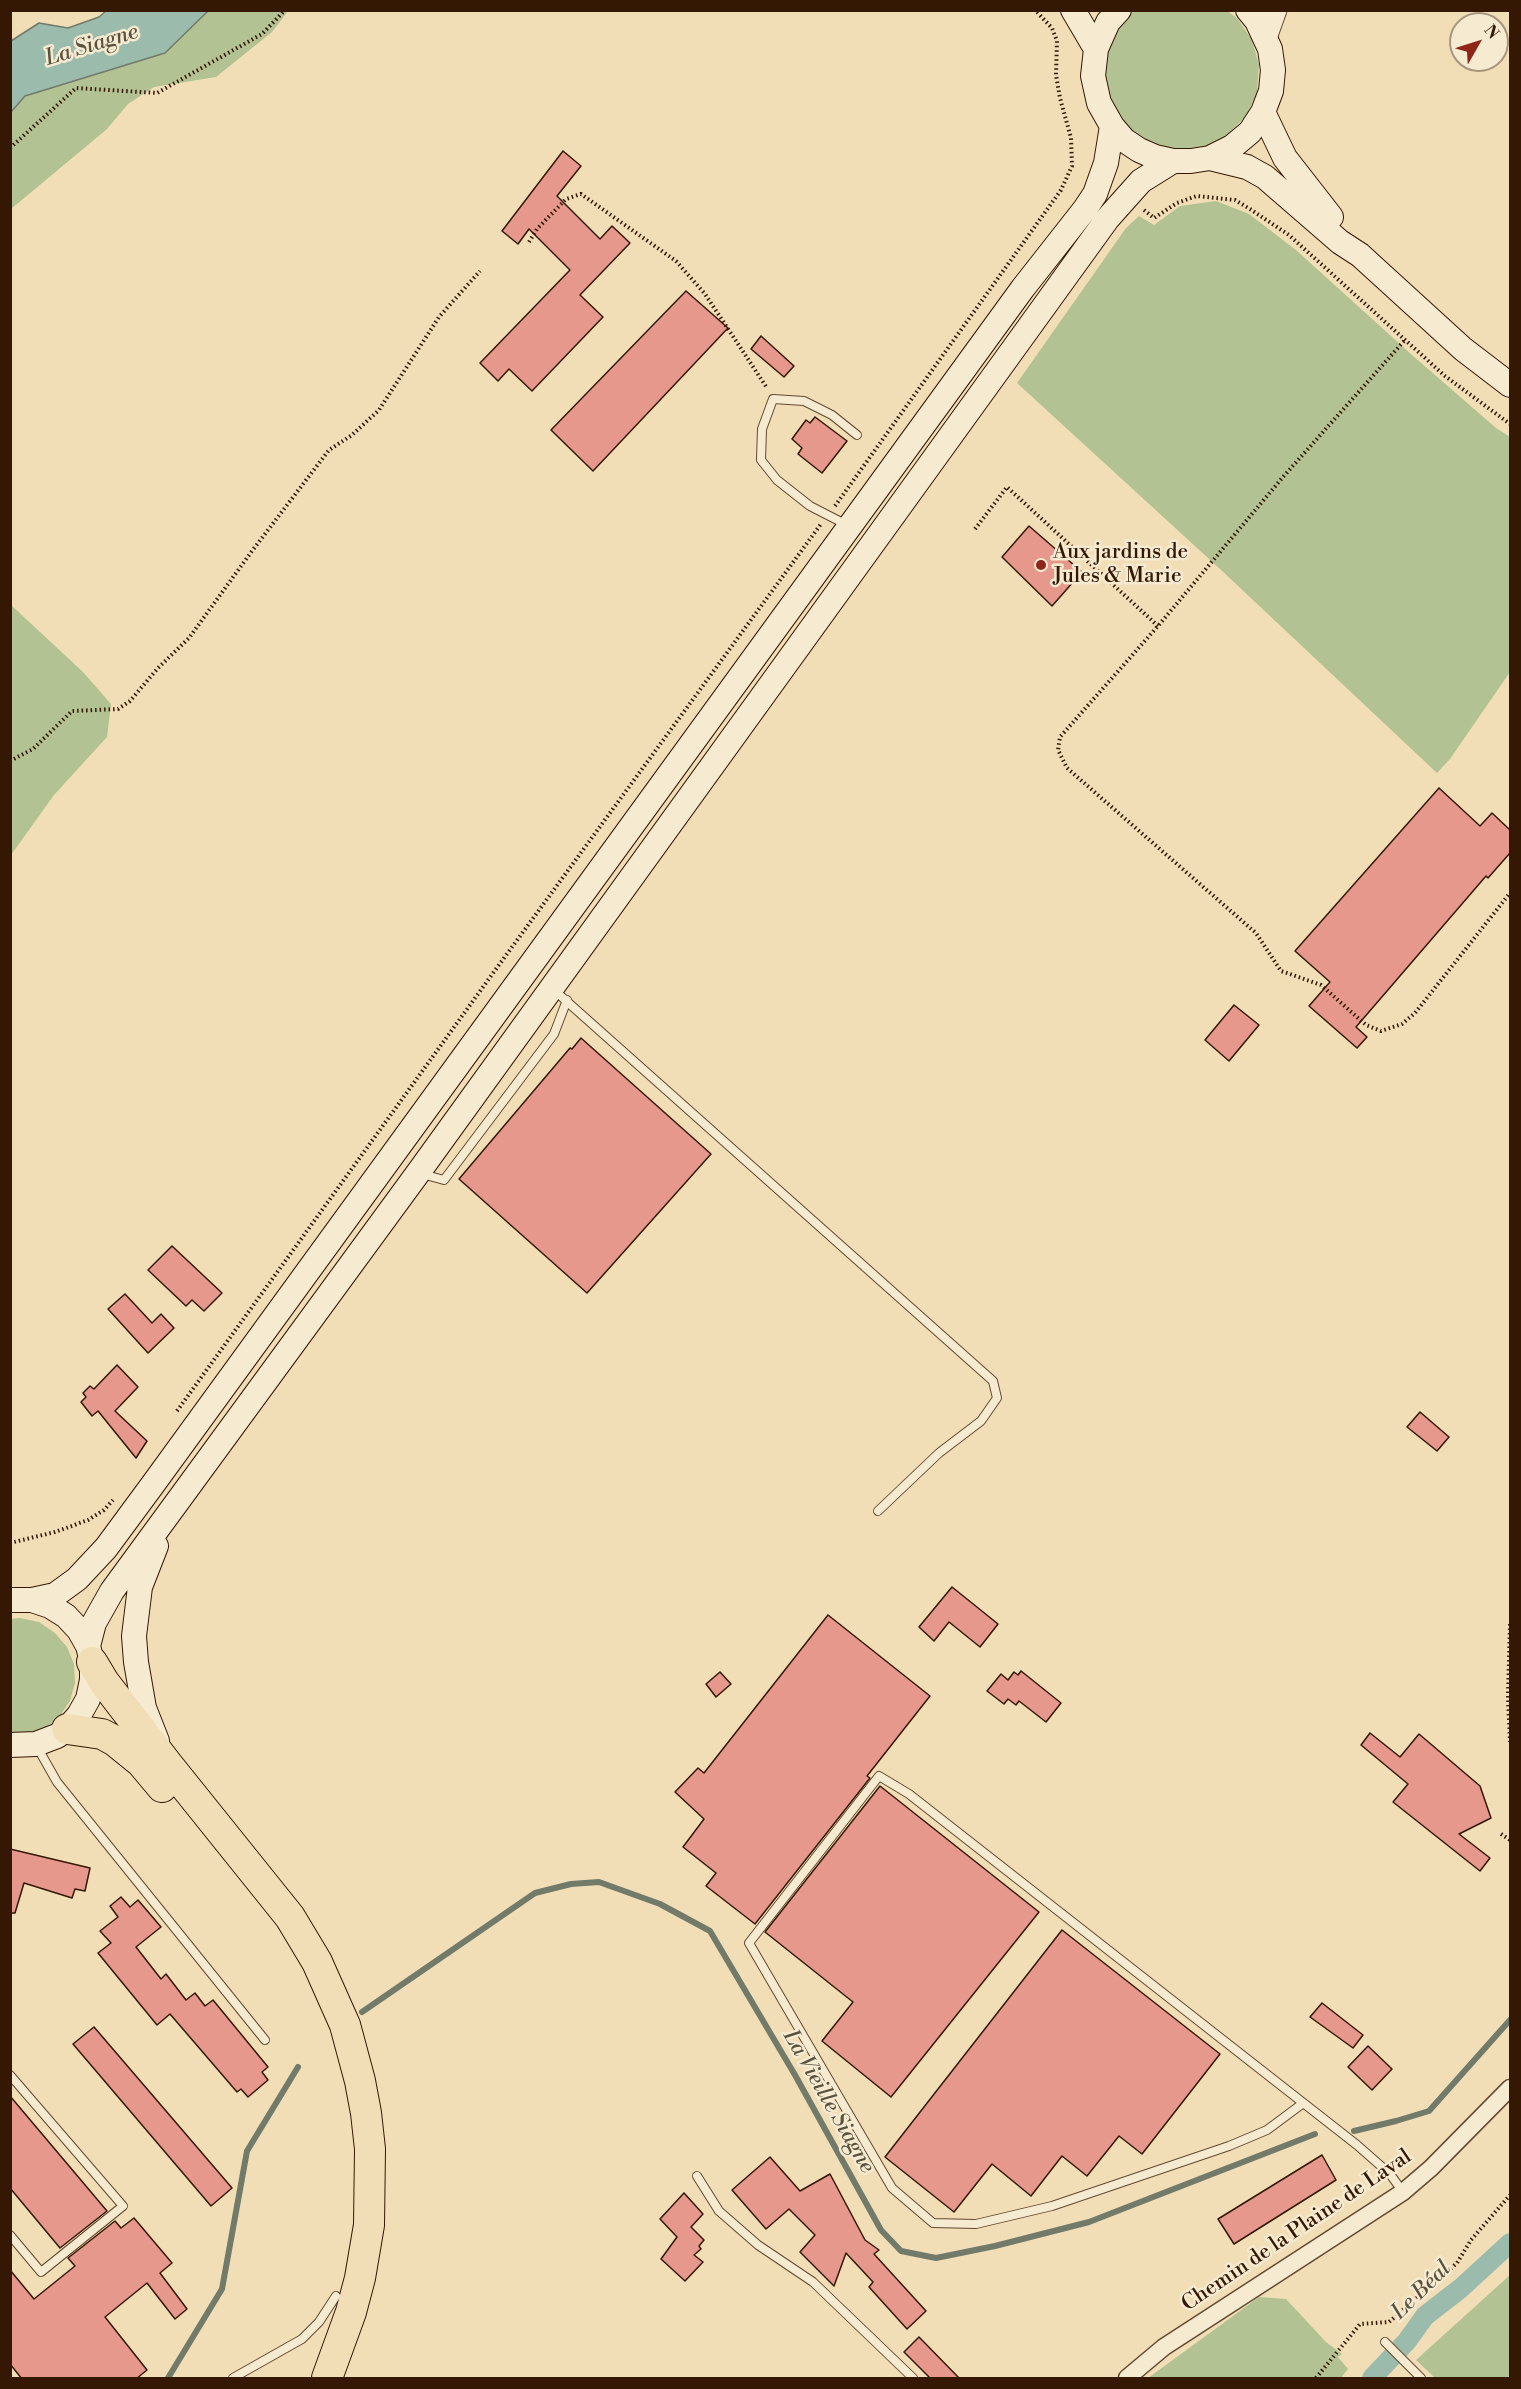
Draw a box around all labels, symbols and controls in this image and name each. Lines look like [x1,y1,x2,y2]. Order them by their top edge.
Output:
north arrow [1449,12,1509,72]
water label: La Siagne [42,19,142,73]
text: N [1480,21,1503,43]
place label: Aux jardins de Jules & Marie [1053,540,1188,590]
marker: Aux jardins de Jules & Marie [1034,558,1048,572]
water label: La Vieille Siagne [776,2026,880,2178]
street label: Chemin de la Plaine de Laval [1177,2145,1417,2317]
water label: Le Béal [1387,2256,1457,2326]

